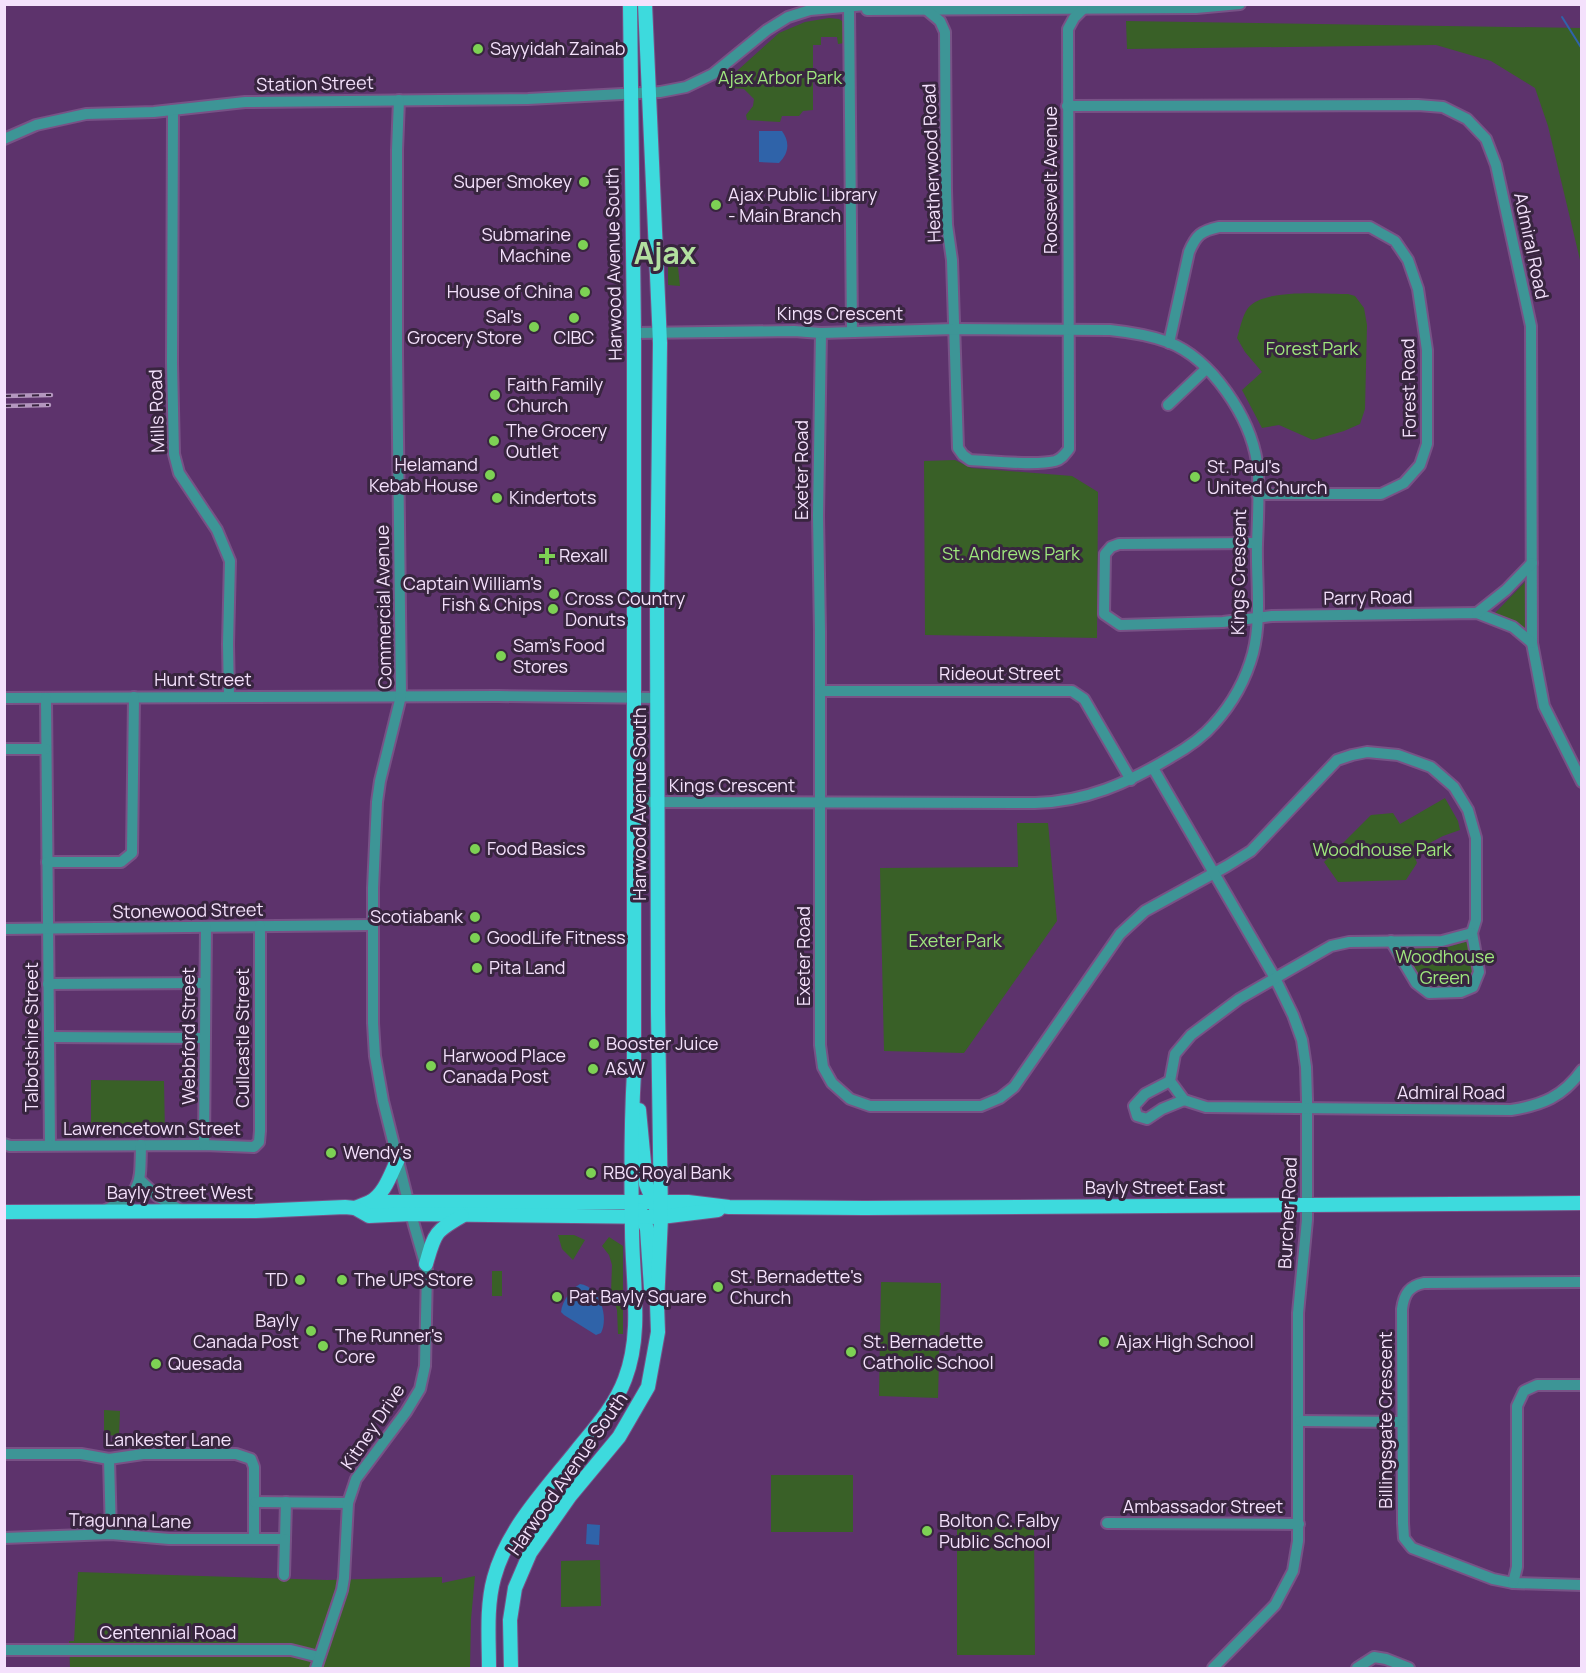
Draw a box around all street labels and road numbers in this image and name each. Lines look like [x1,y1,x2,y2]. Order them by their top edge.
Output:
street label: Station Street [256,70,374,96]
street label: Heatherwood Road [916,83,946,243]
street label: Roosevelt Avenue [1038,106,1062,254]
street label: Harwood Avenue South [599,167,627,361]
street label: Admiral Road [1509,190,1555,301]
street label: Kings Crescent [777,301,903,325]
street label: Forest Road [1395,338,1421,438]
street label: Mills Road [143,369,169,453]
street label: Exeter Road [789,420,813,520]
street label: Kings Crescent [1225,509,1251,635]
street label: Commercial Avenue [370,525,396,689]
street label: Parry Road [1323,584,1413,610]
street label: Rideout Street [939,661,1061,685]
street label: Hunt Street [154,667,252,691]
street label: Harwood Avenue South [627,707,651,901]
street label: Kings Crescent [669,773,795,797]
street label: Stonewood Street [112,897,264,923]
street label: Exeter Road [791,906,815,1006]
street label: Talbotshire Street [19,962,43,1112]
street label: Webbford Street [176,967,200,1105]
street label: Cullcastle Street [230,968,254,1108]
street label: Admiral Road [1397,1080,1505,1104]
street label: Lawrencetown Street [63,1116,241,1140]
street label: Burcher Road [1272,1156,1302,1269]
street label: Bayly Street East [1085,1175,1225,1199]
street label: Bayly Street West [107,1180,253,1204]
street label: Billingsgate Crescent [1373,1331,1397,1509]
street label: Kitney Drive [335,1379,410,1474]
street label: Harwood Avenue South [502,1387,632,1560]
street label: Lankester Lane [105,1427,231,1451]
street label: Ambassador Street [1123,1494,1283,1518]
street label: Tragunna Lane [68,1507,192,1533]
street label: Centennial Road [100,1620,236,1644]

